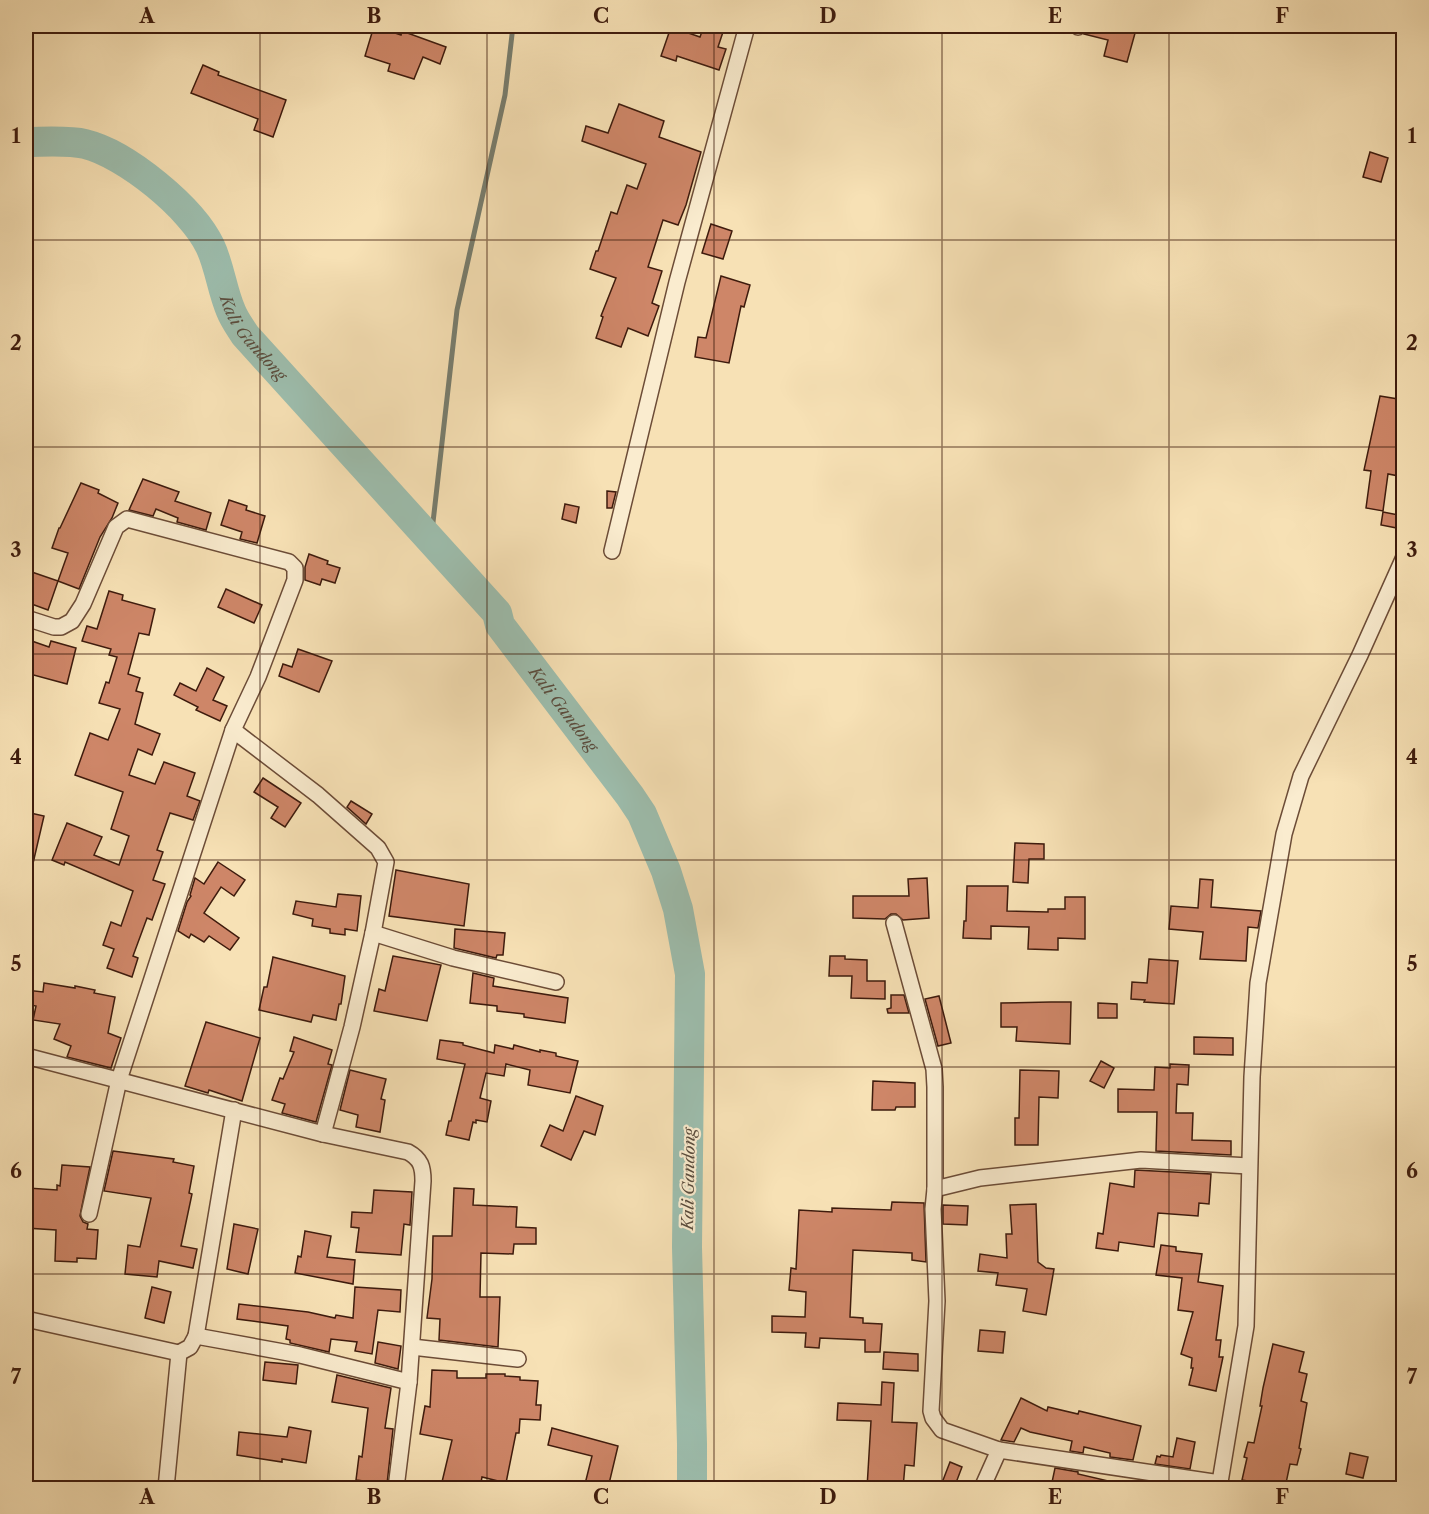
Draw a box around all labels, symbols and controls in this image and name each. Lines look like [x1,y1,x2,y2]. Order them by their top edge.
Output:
text: A [138,4,155,28]
text: B [367,4,382,28]
text: C [593,4,609,28]
text: D [819,4,837,28]
text: E [1048,4,1062,28]
text: F [1275,4,1289,28]
text: 1 [12,124,21,148]
text: 1 [1408,124,1417,148]
water label: Kali Gandong [215,291,293,386]
text: 2 [10,331,22,355]
text: 2 [1406,331,1418,355]
text: 3 [10,538,22,562]
text: 3 [1406,538,1418,562]
water label: Kali Gandong [524,661,604,757]
text: 4 [10,745,22,769]
text: 4 [1406,745,1418,769]
text: 5 [10,952,22,976]
text: 5 [1406,952,1418,976]
water label: Kali Gandong [677,1126,699,1232]
text: 6 [10,1159,22,1183]
text: 6 [1406,1159,1418,1183]
text: 7 [11,1365,22,1389]
text: 7 [1407,1365,1418,1389]
text: A [138,1485,155,1509]
text: B [367,1485,382,1509]
text: C [593,1485,609,1509]
text: D [819,1485,837,1509]
text: E [1048,1485,1062,1509]
text: F [1275,1485,1289,1509]

